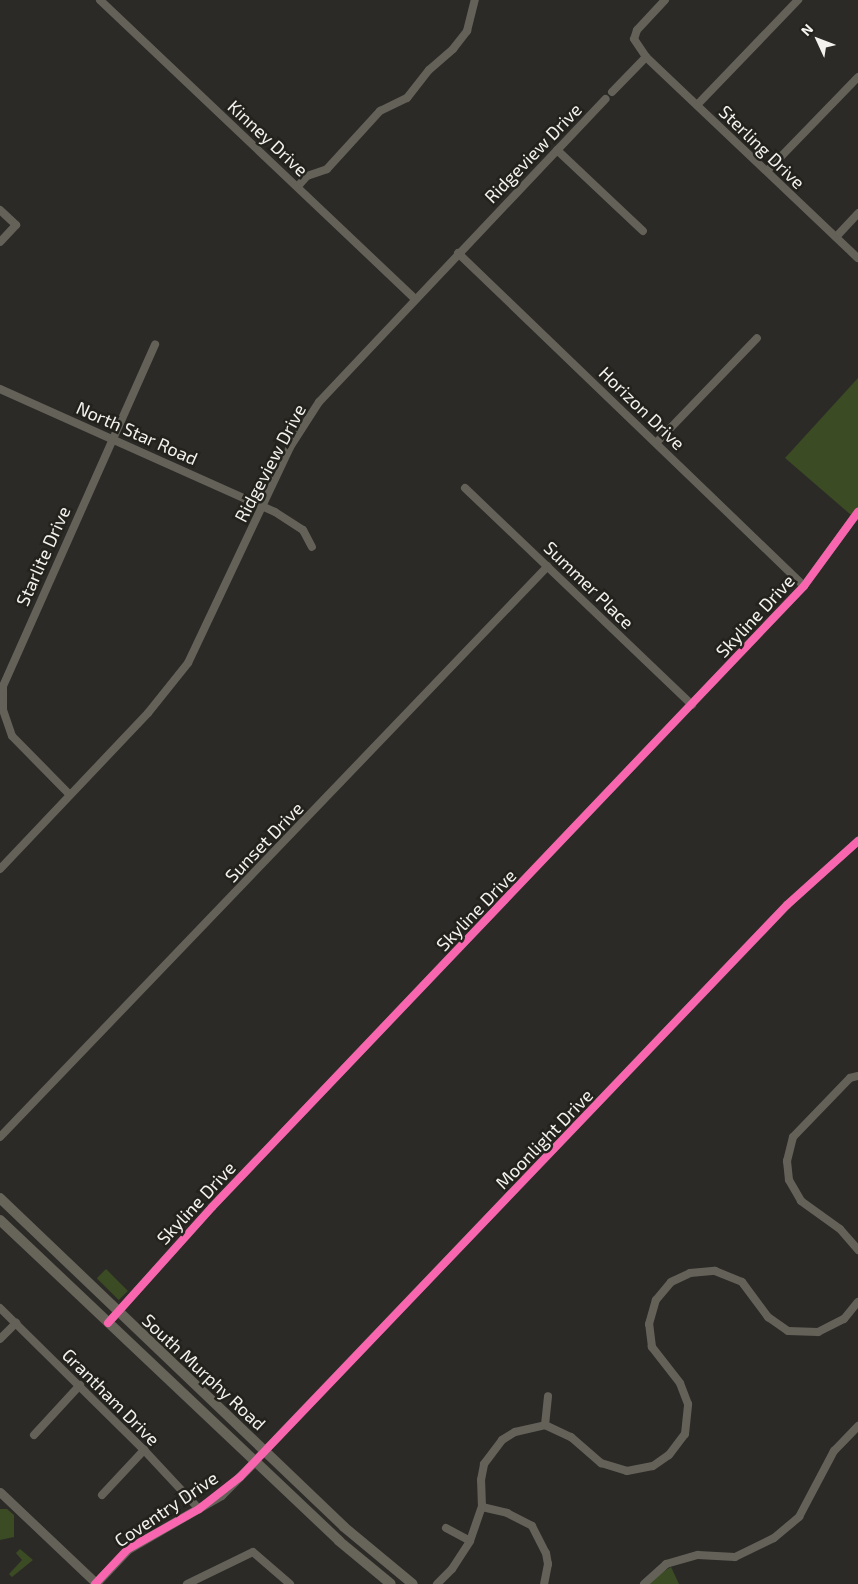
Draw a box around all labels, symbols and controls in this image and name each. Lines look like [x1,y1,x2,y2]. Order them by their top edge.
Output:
north arrow [793,15,843,65]
text: N [797,20,816,39]
street label: Kinney Drive [223,95,313,181]
street label: Ridgeview Drive [480,98,586,208]
street label: Sterling Drive [715,101,809,193]
street label: Horizon Drive [595,362,689,454]
street label: North Star Road [73,397,201,469]
street label: Ridgeview Drive [230,400,310,526]
street label: Starlite Drive [11,503,75,609]
street label: Summer Place [539,537,639,633]
street label: Skyline Drive [711,570,799,662]
street label: Sunset Drive [220,797,308,887]
street label: Skyline Drive [432,865,520,955]
street label: Moonlight Drive [491,1085,597,1193]
street label: Skyline Drive [152,1157,240,1249]
street label: South Murphy Road [138,1309,270,1435]
street label: Grantham Drive [58,1344,164,1450]
street label: Coventry Drive [110,1466,222,1552]

